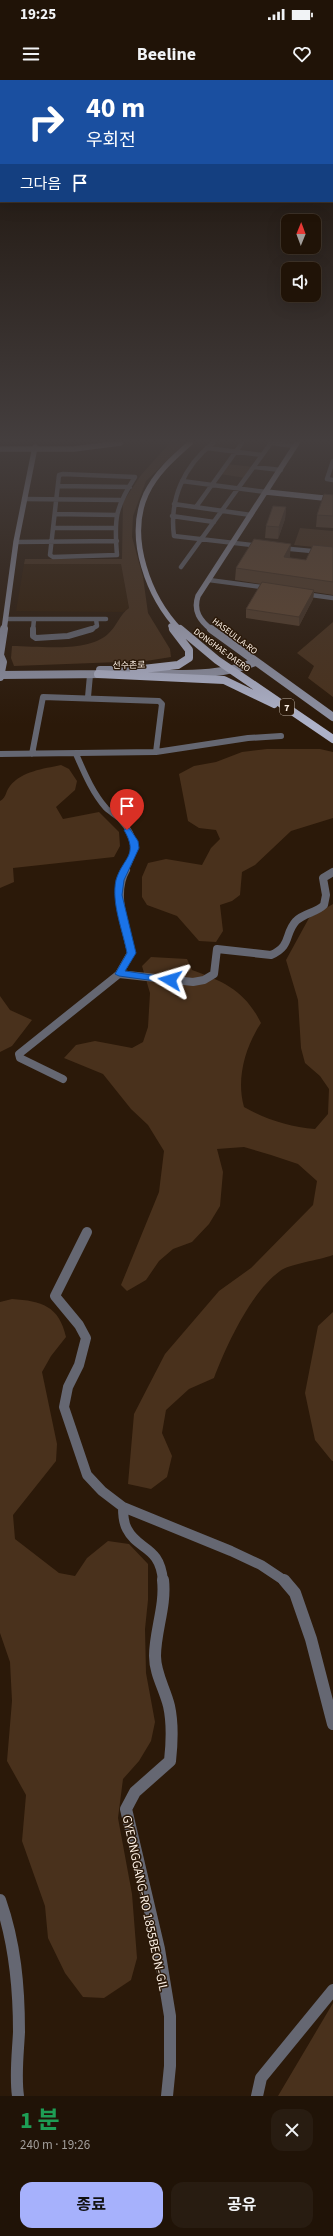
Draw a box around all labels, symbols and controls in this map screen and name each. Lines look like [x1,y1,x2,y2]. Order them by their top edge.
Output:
text: 19:25 [20,4,56,25]
text: Beeline [137,42,196,67]
icon: menu [20,43,42,65]
icon: heart [291,43,313,65]
text: 40 m [86,88,145,128]
icon: right [20,96,72,148]
text: 우회전 [86,128,136,153]
icon: arrive [69,172,91,194]
text: 그다음 [20,174,61,195]
north arrow [281,214,321,254]
map controls [281,214,321,302]
button: sound [281,262,321,302]
street label: HASEULLA-RO [209,615,260,658]
street label: DONGHAE-DAERO [191,625,253,675]
street label: 선수촌로 [112,659,146,672]
road number: 7 [280,699,294,715]
pin [110,789,144,830]
icon: arrive [116,795,138,817]
position arrow [149,959,191,1001]
street label: GYEONGGANG-RO 1855BEON-GIL [118,1814,172,1993]
text: 1 분 [20,2103,60,2138]
button: close [271,2109,313,2151]
text: 240 m · 19:26 [20,2136,90,2154]
button: 종료 [20,2182,163,2228]
button: 공유 [171,2182,313,2228]

